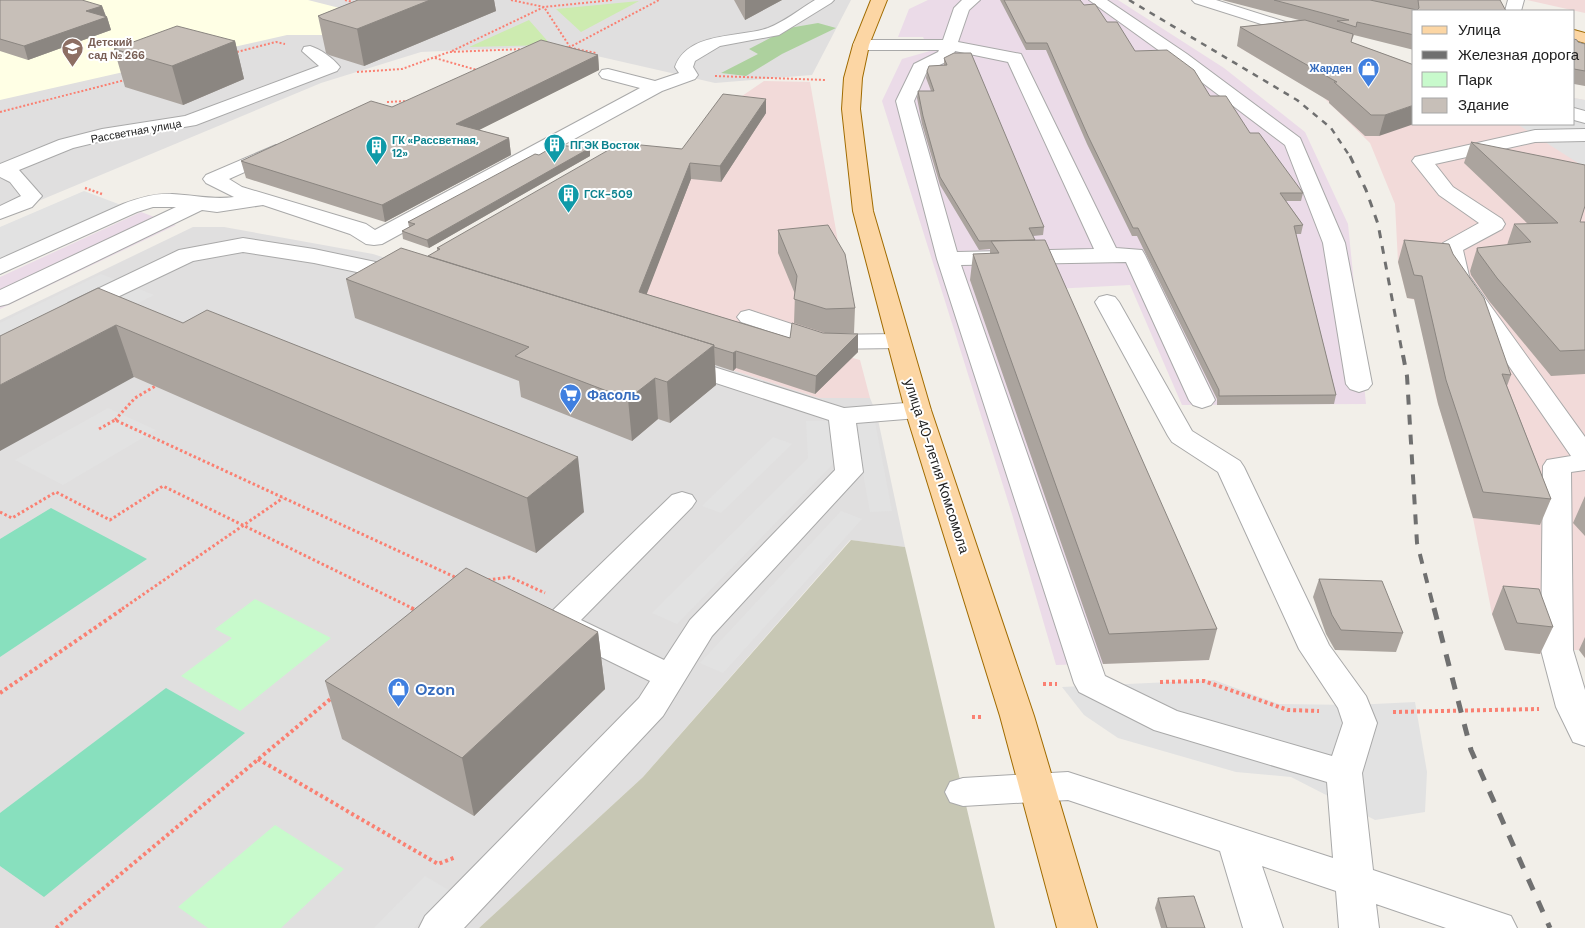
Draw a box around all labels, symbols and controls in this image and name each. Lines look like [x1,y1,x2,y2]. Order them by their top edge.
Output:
legend [1412,10,1575,125]
text: Улица [1458,20,1501,40]
place label: Детский сад № 266 [88,35,145,62]
school or university icon: Детский сад № 266 [60,36,84,67]
text: Железная дорога [1458,45,1580,65]
shop icon: Жарден [1356,56,1380,87]
place label: Жарден [1309,61,1352,75]
text: Парк [1458,70,1492,90]
text: Здание [1458,95,1509,115]
street label: Рассветная улица [90,116,183,146]
place label: ГК «Рассветная, 12» [392,133,479,160]
building icon: ПГЭК Восток [542,133,566,164]
building icon: ГК «Рассветная, 12» [364,134,388,165]
place label: ПГЭК Восток [570,138,640,152]
building icon: ГСК-509 [556,182,580,213]
place label: ГСК-509 [584,187,633,201]
street label: улица 40-летия Комсомола [900,376,974,556]
supermarket icon: Фасоль [559,383,583,414]
place label: Фасоль [587,386,641,404]
shop icon: Ozon [387,677,411,708]
place label: Ozon [415,679,455,700]

